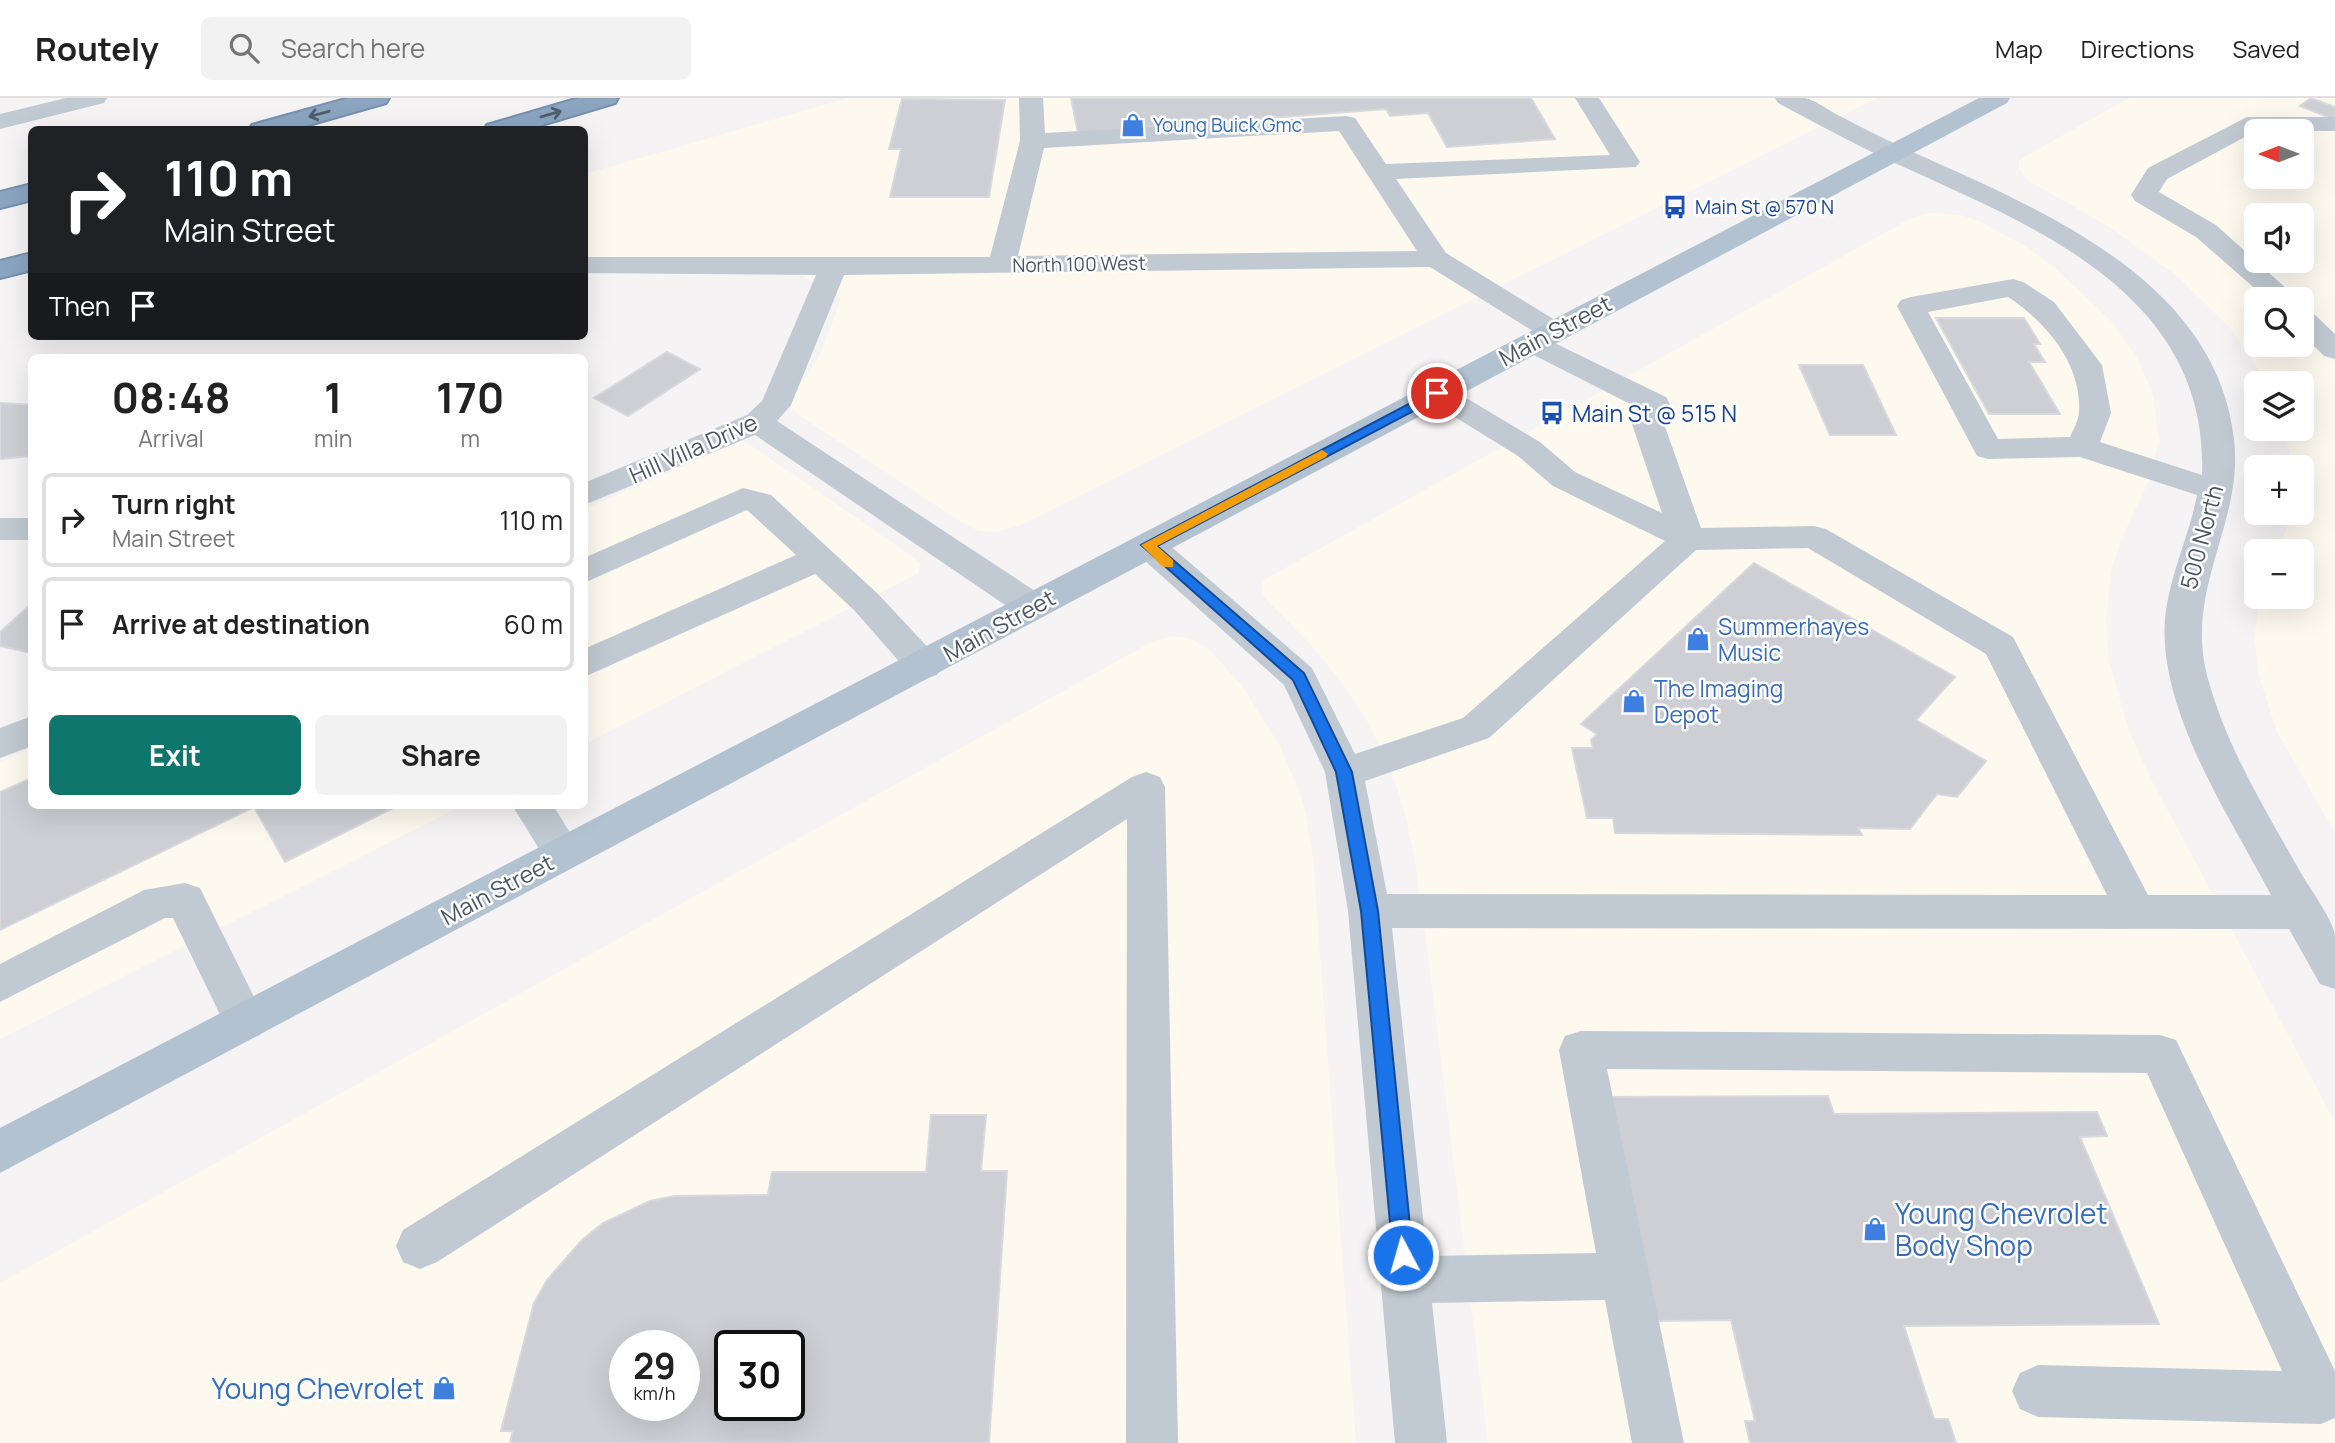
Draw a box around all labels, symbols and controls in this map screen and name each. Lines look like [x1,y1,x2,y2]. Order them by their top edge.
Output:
search box [201,17,691,80]
text: Routely [35,26,159,71]
icon: search [225,29,263,67]
text: Search here [281,30,425,66]
text: Map [1995,32,2043,65]
text: Directions [2081,32,2194,65]
text: Saved [2232,32,2300,65]
one-way arrow [540,106,562,119]
one-way arrow [308,108,331,121]
shop icon: Young Buick Gmc [1119,111,1147,139]
place label: Young Buick Gmc [1153,112,1302,138]
north arrow [2244,119,2314,189]
map controls [2244,119,2314,609]
text: 110 m [164,144,293,211]
icon: right [49,154,140,245]
bus stop icon: Main St @ 570 N [1661,193,1689,221]
place label: Main St @ 570 N [1695,194,1834,220]
button: sound [2244,203,2314,273]
text: Main Street [164,208,336,252]
street label: North 100 West [1012,250,1146,278]
icon: arrive [124,287,162,325]
street label: Main Street [1493,287,1617,373]
button: search [2244,287,2314,357]
text: Then [49,288,110,324]
pin [1407,363,1467,423]
text: 08:48 [111,368,231,426]
text: 1 [324,368,342,426]
text: 170 [436,368,504,426]
button: layers [2244,371,2314,441]
icon: arrive [1418,374,1456,412]
place label: Main St @ 515 N [1572,397,1737,429]
bus stop icon: Main St @ 515 N [1538,399,1566,427]
street label: Hill Villa Drive [624,405,762,491]
text: Arrival [138,422,204,454]
text: min [314,422,353,454]
text: m [461,422,480,454]
button: + [2244,455,2314,525]
street label: 500 North [2172,481,2230,593]
text: Turn right [112,486,236,522]
icon: right [53,501,91,539]
text: 110 m [500,502,563,538]
text: Main Street [112,522,235,554]
button: − [2244,539,2314,609]
street label: Main Street [937,581,1061,669]
icon: arrive [53,605,91,643]
text: Arrive at destination [112,606,370,642]
text: 60 m [504,606,563,642]
place label: Summerhayes Music [1718,610,1869,668]
shop icon: Summerhayes Music [1684,625,1712,653]
place label: The Imaging Depot [1654,672,1783,730]
shop icon: The Imaging Depot [1620,687,1648,715]
button: Exit [49,715,301,795]
button: Share [315,715,567,795]
street label: Main Street [435,846,559,932]
place label: Young Chevrolet Body Shop [1895,1194,2108,1264]
shop icon: Young Chevrolet Body Shop [1861,1215,1889,1243]
position arrow [1366,1218,1440,1292]
speed limit sign: 30 [714,1330,805,1421]
text: 29 [633,1342,676,1390]
place label: Young Chevrolet [211,1369,424,1407]
shop icon: Young Chevrolet [430,1374,458,1402]
text: km/h [634,1381,675,1405]

